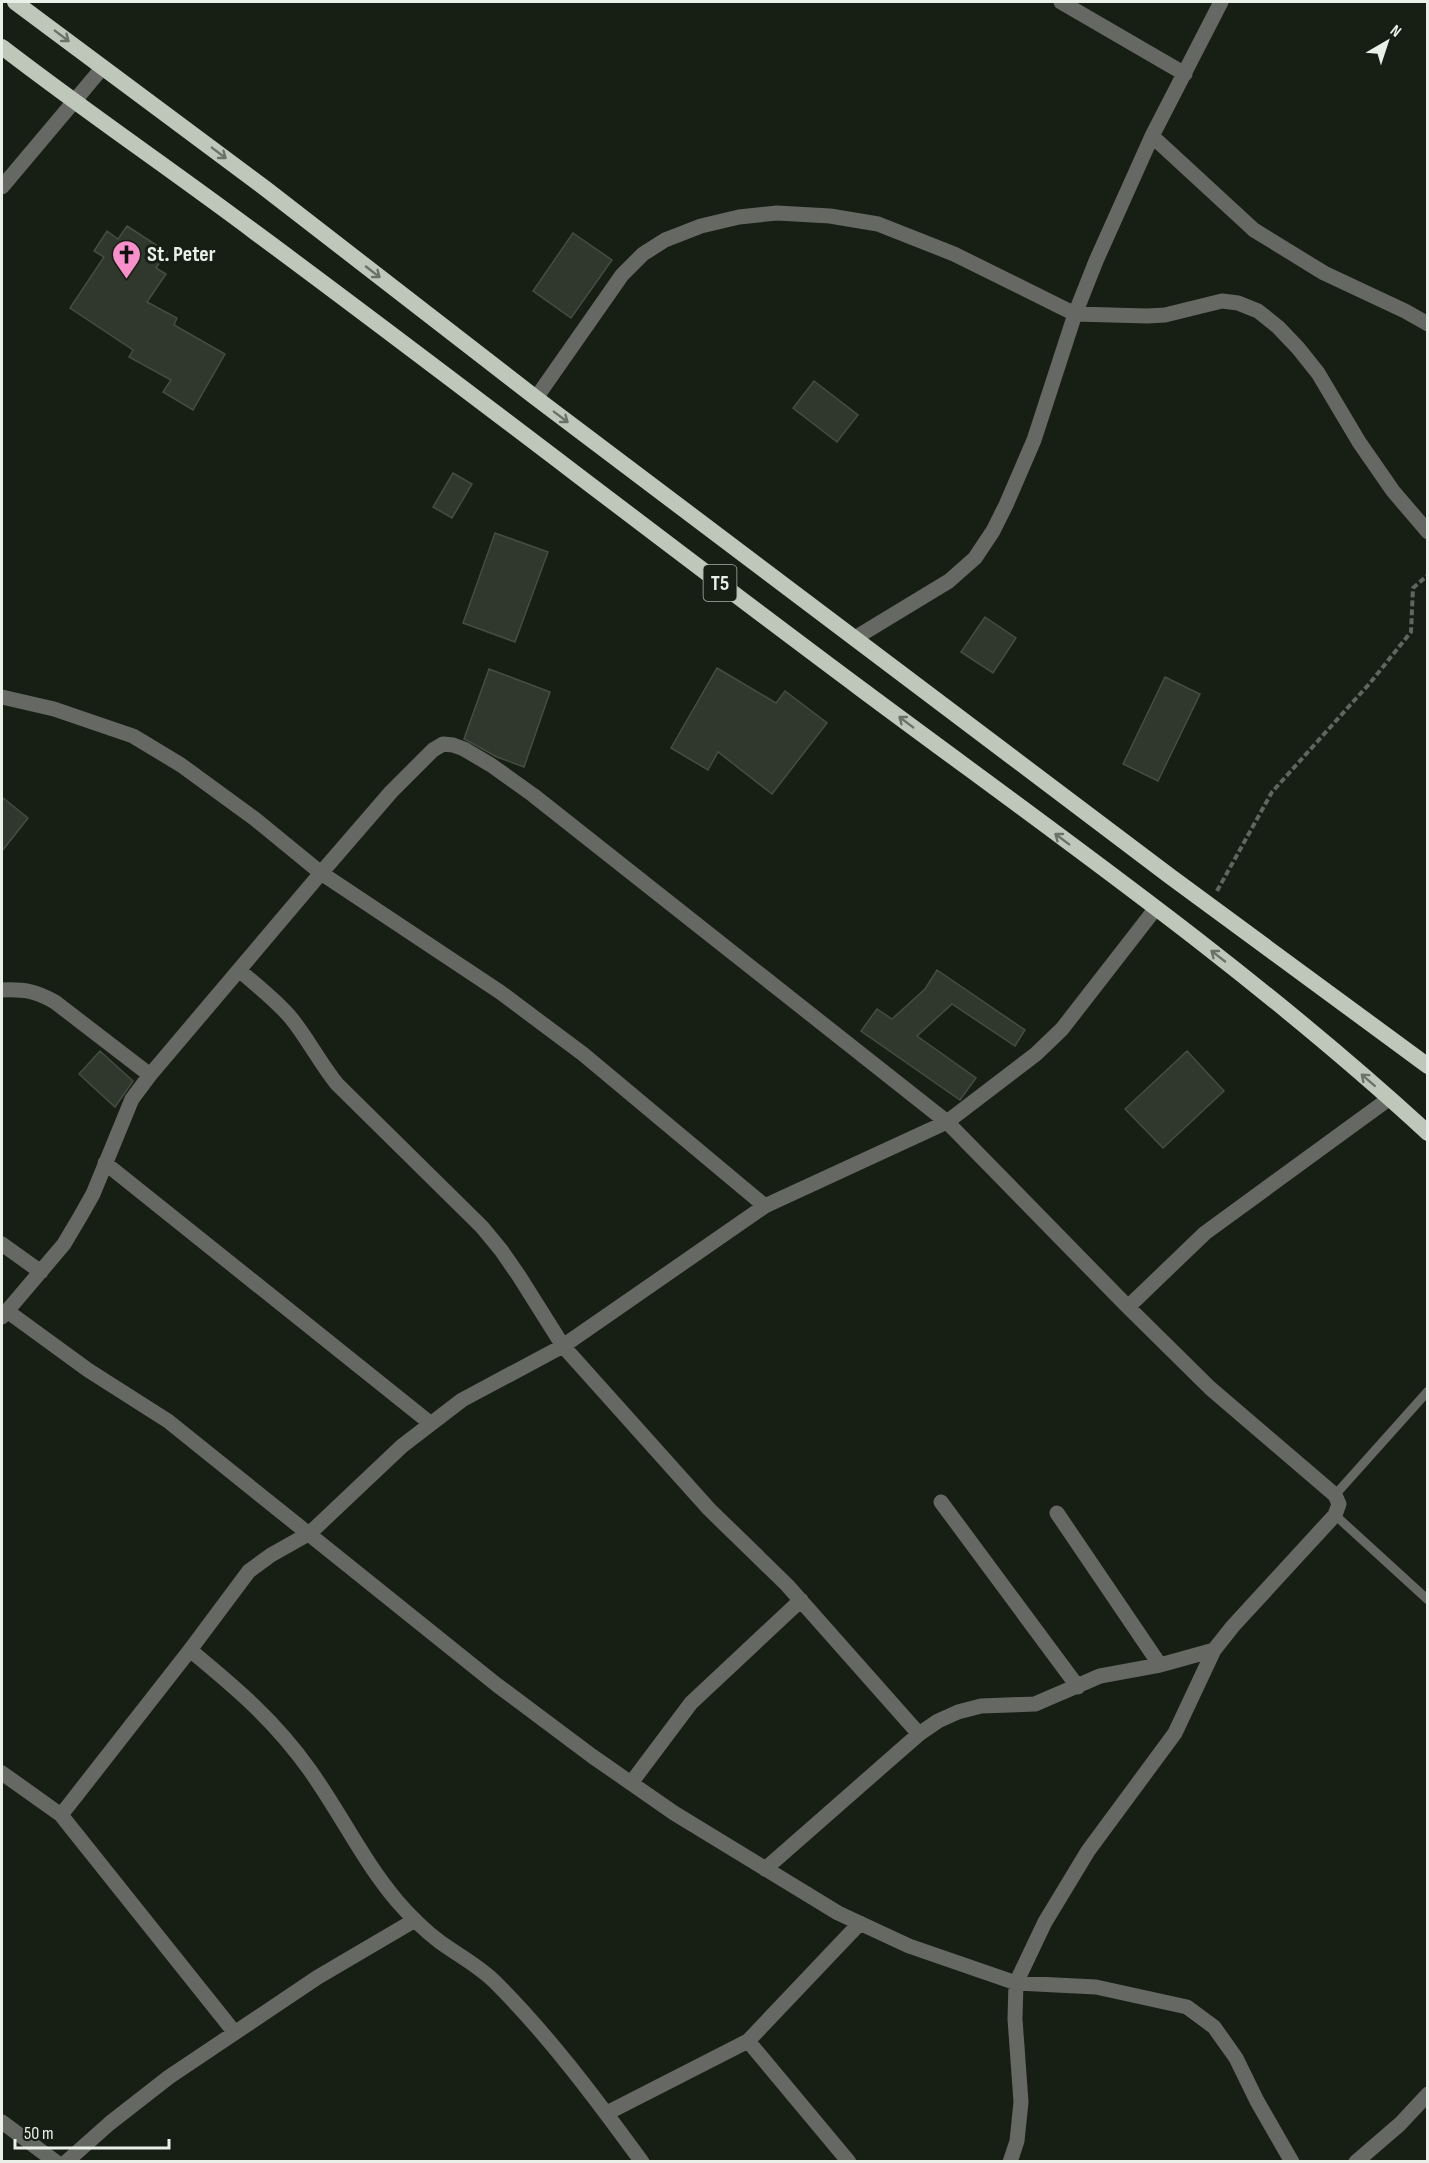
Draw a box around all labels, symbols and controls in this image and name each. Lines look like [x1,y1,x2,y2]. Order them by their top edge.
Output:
north arrow [1357,12,1417,72]
text: N [1386,21,1405,42]
one-way arrow [54,30,70,43]
one-way arrow [210,147,226,160]
church icon: St. Peter [110,238,142,280]
place label: St. Peter [147,241,216,268]
one-way arrow [365,265,381,278]
one-way arrow [552,411,568,423]
road number: T5 [704,565,736,601]
one-way arrow [898,716,914,729]
one-way arrow [1055,832,1071,845]
one-way arrow [1210,950,1226,963]
one-way arrow [1361,1073,1376,1087]
scale bar [15,2112,170,2150]
text: 50 m [24,2123,54,2144]

